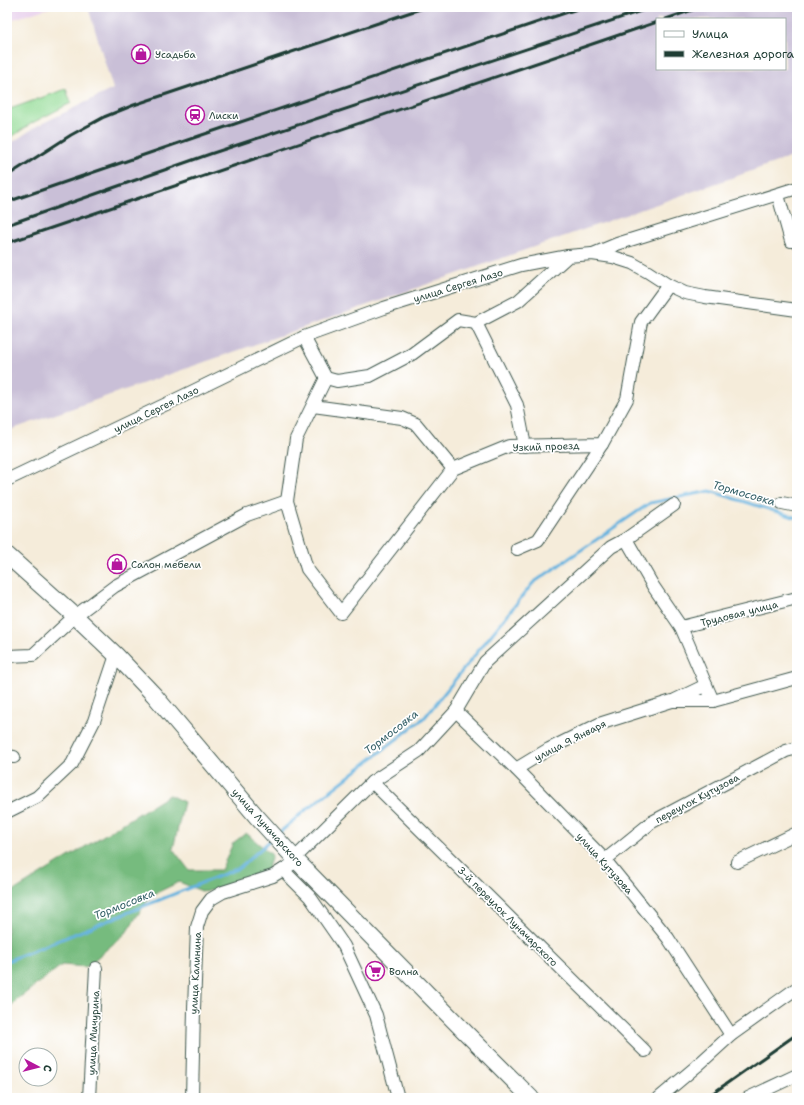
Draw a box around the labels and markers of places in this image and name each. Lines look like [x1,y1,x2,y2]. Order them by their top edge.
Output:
shop icon: Усадьба [130,43,152,65]
place label: Усадьба [155,48,196,61]
station icon: Лиски [184,104,206,126]
place label: Лиски [209,109,239,122]
shop icon: Салон мебели [106,553,128,575]
place label: Салон мебели [131,558,202,571]
supermarket icon: Волна [364,960,386,982]
place label: Волна [389,965,419,978]

